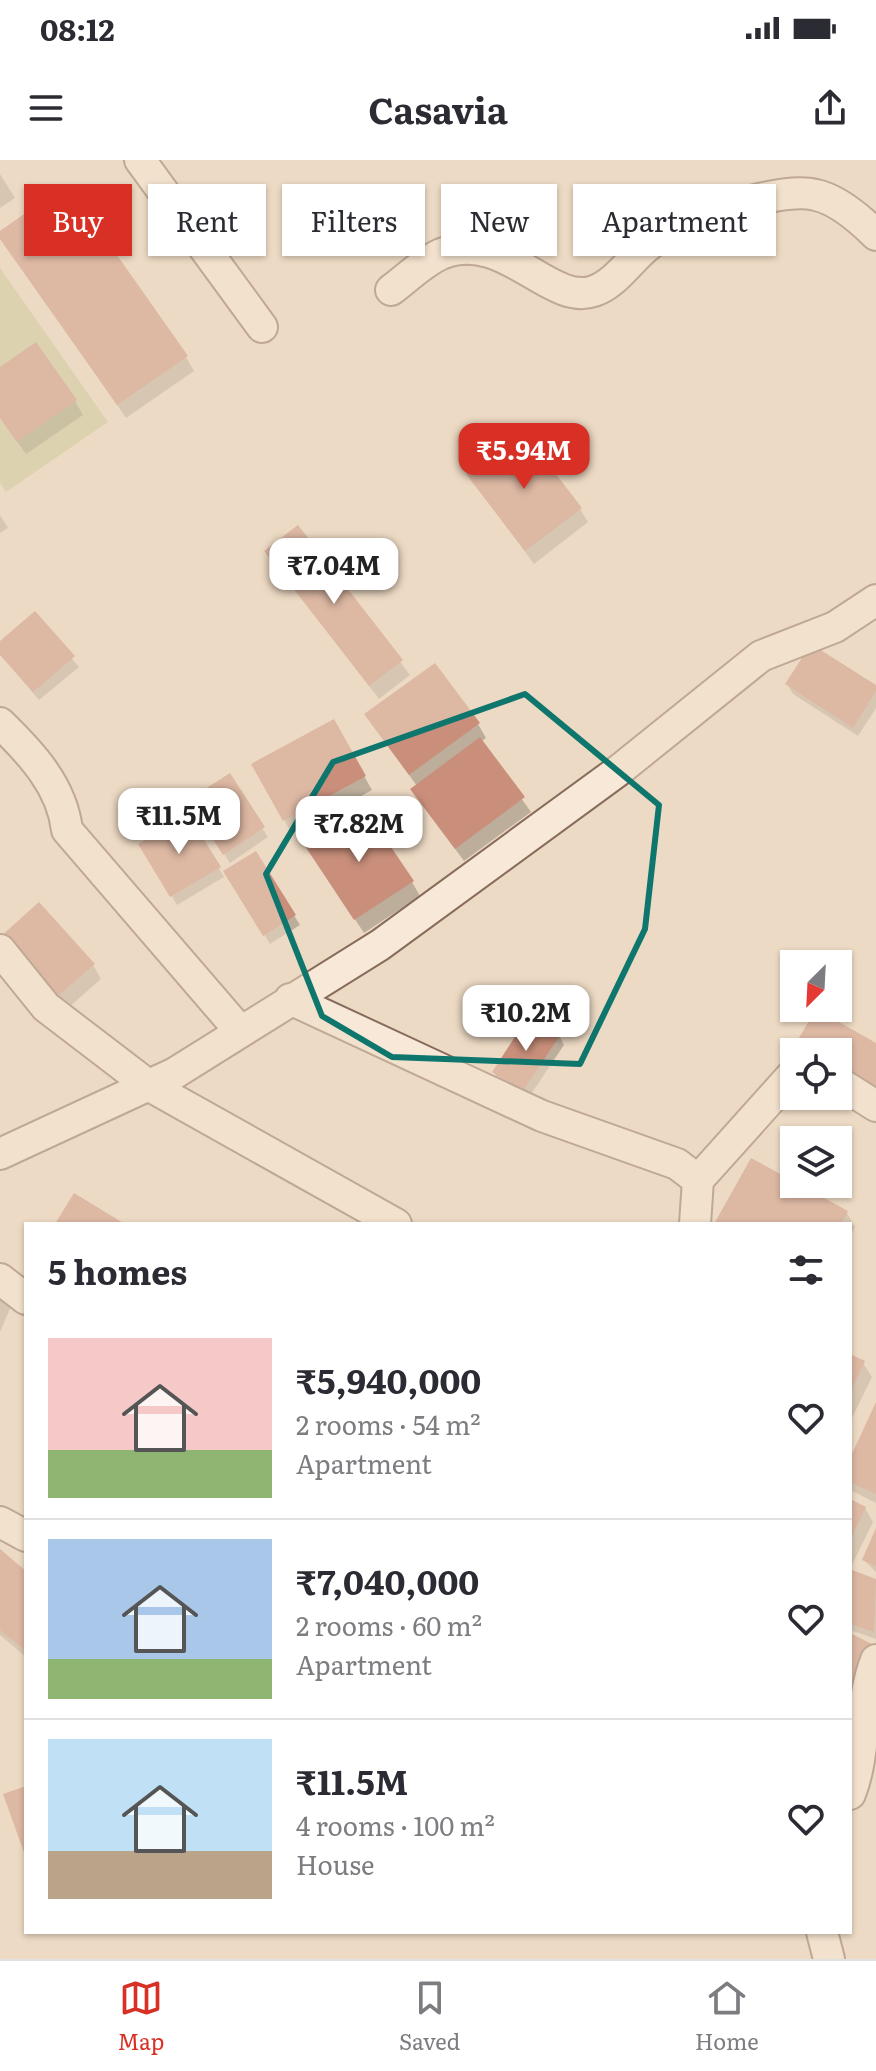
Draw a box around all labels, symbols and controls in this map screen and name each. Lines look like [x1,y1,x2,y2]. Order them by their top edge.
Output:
text: 08:12 [40,6,115,50]
text: Casavia [368,82,508,135]
icon: menu [24,86,68,130]
icon: share [808,86,852,130]
chip: Buy [24,184,132,256]
chip: Rent [148,184,266,256]
chip: Filters [282,184,425,256]
chip: New [441,184,557,256]
chip: Apartment [573,184,776,256]
pin: ₹5.94M [459,423,589,491]
text: ₹5.94M [477,429,571,468]
pin: ₹7.04M [269,538,399,606]
text: ₹7.04M [287,544,381,583]
pin: ₹11.5M [114,788,244,856]
text: ₹11.5M [136,794,222,833]
pin: ₹7.82M [294,796,424,864]
text: ₹7.82M [314,802,404,841]
north arrow [780,950,852,1022]
map controls [780,950,852,1198]
pin: ₹10.2M [461,985,591,1053]
text: ₹10.2M [481,991,571,1030]
button: locate [780,1038,852,1110]
button: layers [780,1126,852,1198]
text: 5 homes [48,1245,187,1295]
icon: filters [784,1248,828,1292]
text: ₹5,940,000 [296,1354,481,1404]
icon: home [112,1370,208,1466]
icon: heart [784,1396,828,1440]
text: 2 rooms · 54 m² [296,1404,481,1443]
text: Apartment [296,1443,432,1482]
text: ₹7,040,000 [296,1555,479,1605]
icon: home [112,1571,208,1667]
icon: heart [784,1597,828,1641]
text: 2 rooms · 60 m² [296,1605,482,1644]
text: Apartment [296,1644,432,1683]
text: ₹11.5M [296,1755,408,1805]
icon: home [112,1771,208,1867]
icon: heart [784,1797,828,1841]
text: 4 rooms · 100 m² [296,1805,495,1844]
text: House [296,1844,374,1883]
tab: Map [117,1976,164,2057]
tab: Saved [399,1976,460,2057]
tab: Home [695,1976,759,2057]

